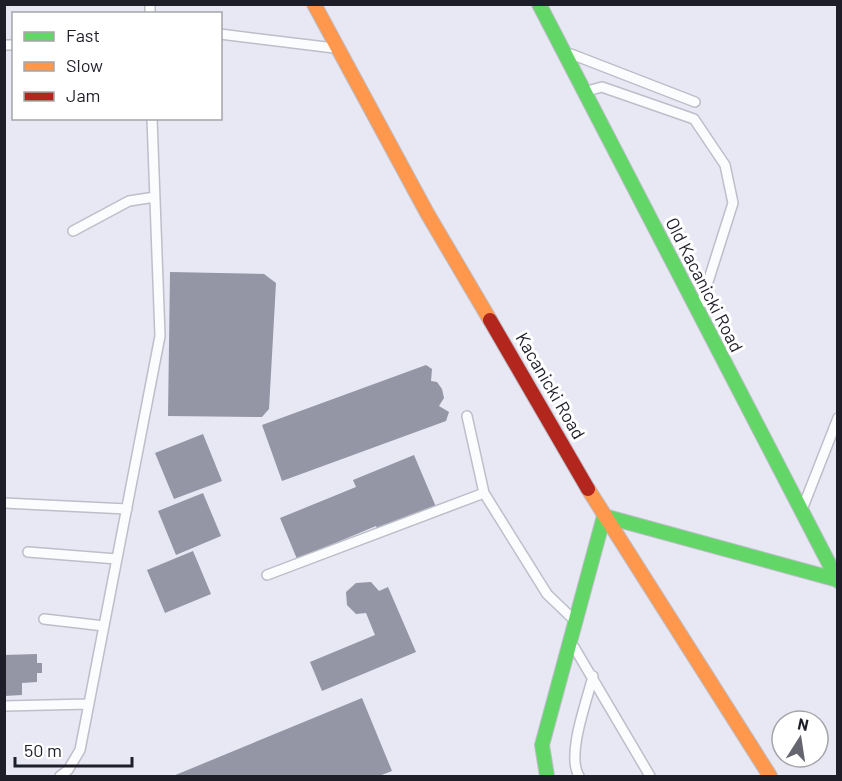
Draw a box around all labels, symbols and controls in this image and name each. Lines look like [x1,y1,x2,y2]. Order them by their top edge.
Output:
legend [12,12,222,120]
text: Fast [66,24,100,46]
text: Slow [66,54,103,76]
text: Jam [66,84,100,106]
street label: Old Kacanicki Road [661,214,748,356]
street label: Kacanicki Road [511,328,590,443]
north arrow [770,709,830,769]
text: N [796,713,810,734]
scale bar [15,730,132,768]
text: 50 m [24,739,62,761]

